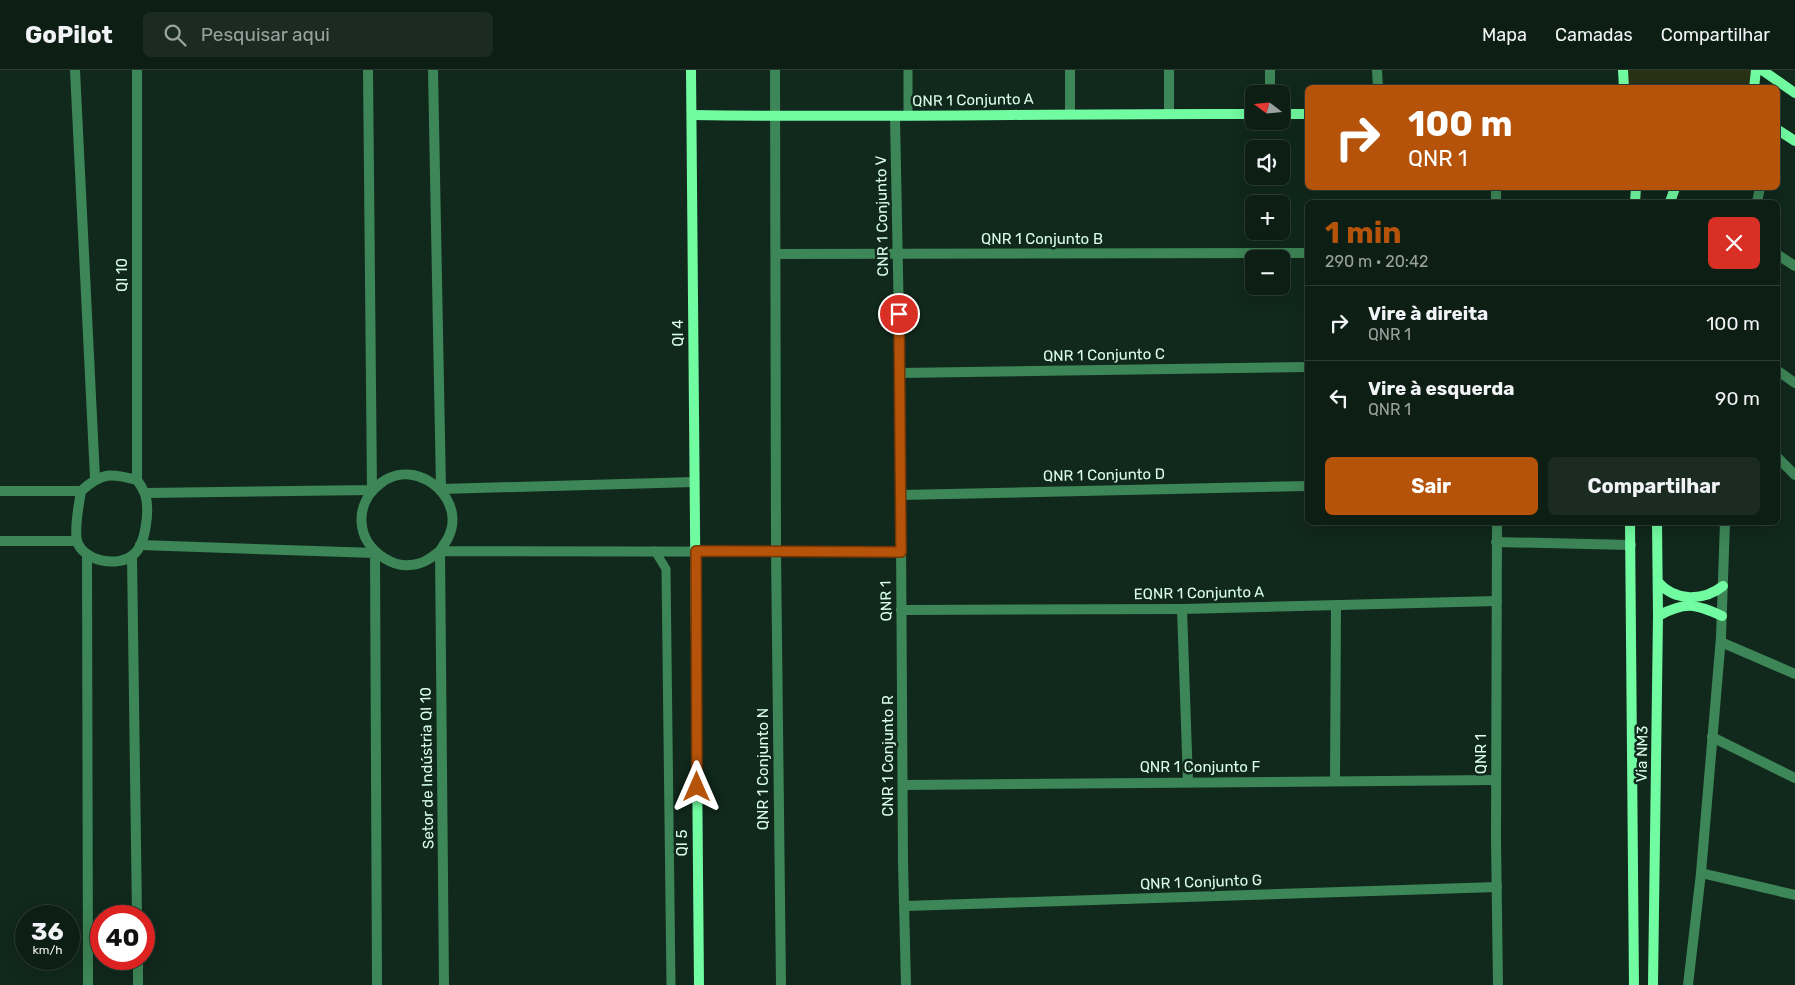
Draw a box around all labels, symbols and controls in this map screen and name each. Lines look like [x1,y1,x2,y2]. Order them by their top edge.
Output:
search box [143,12,493,57]
text: GoPilot [25,21,113,49]
icon: search [161,21,189,49]
text: Pesquisar aqui [201,23,330,46]
text: Mapa [1482,24,1527,46]
text: Camadas [1555,24,1633,46]
text: Compartilhar [1661,24,1770,46]
north arrow [1245,85,1290,130]
map controls [1245,85,1290,295]
street label: QNR 1 Conjunto A [912,90,1034,110]
text: 100 m [1408,103,1513,145]
icon: right [1325,105,1390,170]
button: sound [1245,140,1290,185]
text: QNR 1 [1408,145,1467,172]
street label: CNR 1 Conjunto V [872,155,892,277]
button: + [1245,195,1290,240]
text: 1 min [1325,215,1402,251]
button: close [1708,217,1760,269]
street label: QNR 1 Conjunto B [981,230,1103,248]
button: − [1245,250,1290,295]
text: 290 m · 20:42 [1325,252,1428,271]
street label: QI 10 [113,258,131,292]
pin [878,293,920,335]
icon: arrive [885,300,913,328]
text: Vire à direita [1368,302,1488,325]
icon: right [1325,309,1353,337]
text: 100 m [1706,312,1760,335]
street label: QI 4 [669,319,687,347]
text: QNR 1 [1368,325,1411,344]
street label: QNR 1 Conjunto C [1043,345,1165,365]
text: Vire à esquerda [1368,377,1515,400]
icon: left [1325,384,1353,412]
text: 90 m [1715,387,1760,410]
text: QNR 1 [1368,400,1411,419]
button: Sair [1325,457,1538,515]
button: Compartilhar [1548,457,1760,515]
street label: QNR 1 Conjunto D [1043,465,1165,485]
street label: QNR 1 [877,581,895,621]
street label: EQNR 1 Conjunto A [1134,583,1264,603]
street label: Setor de Indústria QI 10 [417,687,437,849]
street label: CNR 1 Conjunto R [879,695,897,817]
street label: QNR 1 Conjunto N [754,708,772,830]
street label: Via NM3 [1633,725,1651,783]
street label: QNR 1 [1472,734,1490,774]
street label: QNR 1 Conjunto F [1140,758,1261,776]
position arrow [670,760,722,812]
street label: QI 5 [673,829,691,856]
street label: QNR 1 Conjunto G [1140,871,1262,893]
speed limit sign: 40 [90,905,155,970]
text: 36 [31,917,64,946]
text: km/h [33,943,62,957]

